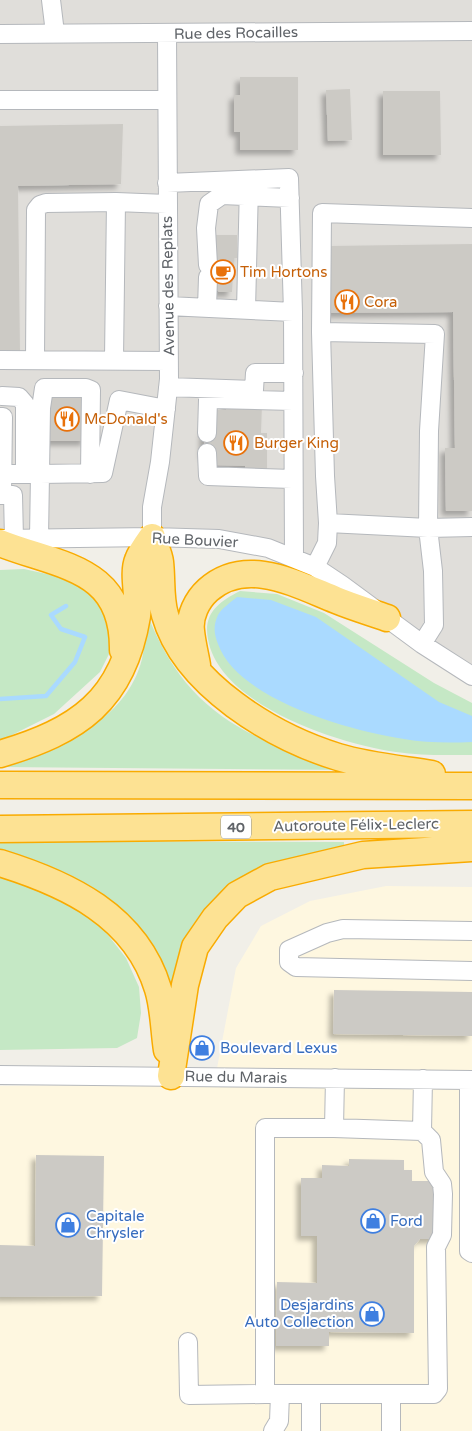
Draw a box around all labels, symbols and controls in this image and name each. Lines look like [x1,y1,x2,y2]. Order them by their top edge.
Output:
street label: Rue des Rocailles [174,23,298,43]
street label: Avenue des Replats [158,216,178,356]
cafe icon: Tim Hortons [210,259,236,285]
place label: Tim Hortons [240,263,327,281]
restaurant icon: Cora [334,289,360,315]
place label: Cora [364,293,397,311]
restaurant icon: McDonald's [54,406,80,432]
place label: McDonald's [84,410,168,428]
restaurant icon: Burger King [223,430,249,456]
place label: Burger King [254,434,339,452]
street label: Rue Bouvier [151,529,239,551]
street label: Autoroute Félix-Leclerc [273,815,439,835]
road number: 40 [221,816,251,839]
shop icon: Boulevard Lexus [189,1035,215,1061]
place label: Boulevard Lexus [220,1039,337,1057]
street label: Rue du Marais [184,1067,288,1087]
place label: Capitale Chrysler [86,1207,145,1242]
shop icon: Ford [360,1208,386,1234]
shop icon: Capitale Chrysler [55,1212,81,1238]
place label: Ford [390,1212,423,1230]
place label: Desjardins Auto Collection [244,1296,354,1331]
shop icon: Desjardins Auto Collection [359,1301,385,1327]

